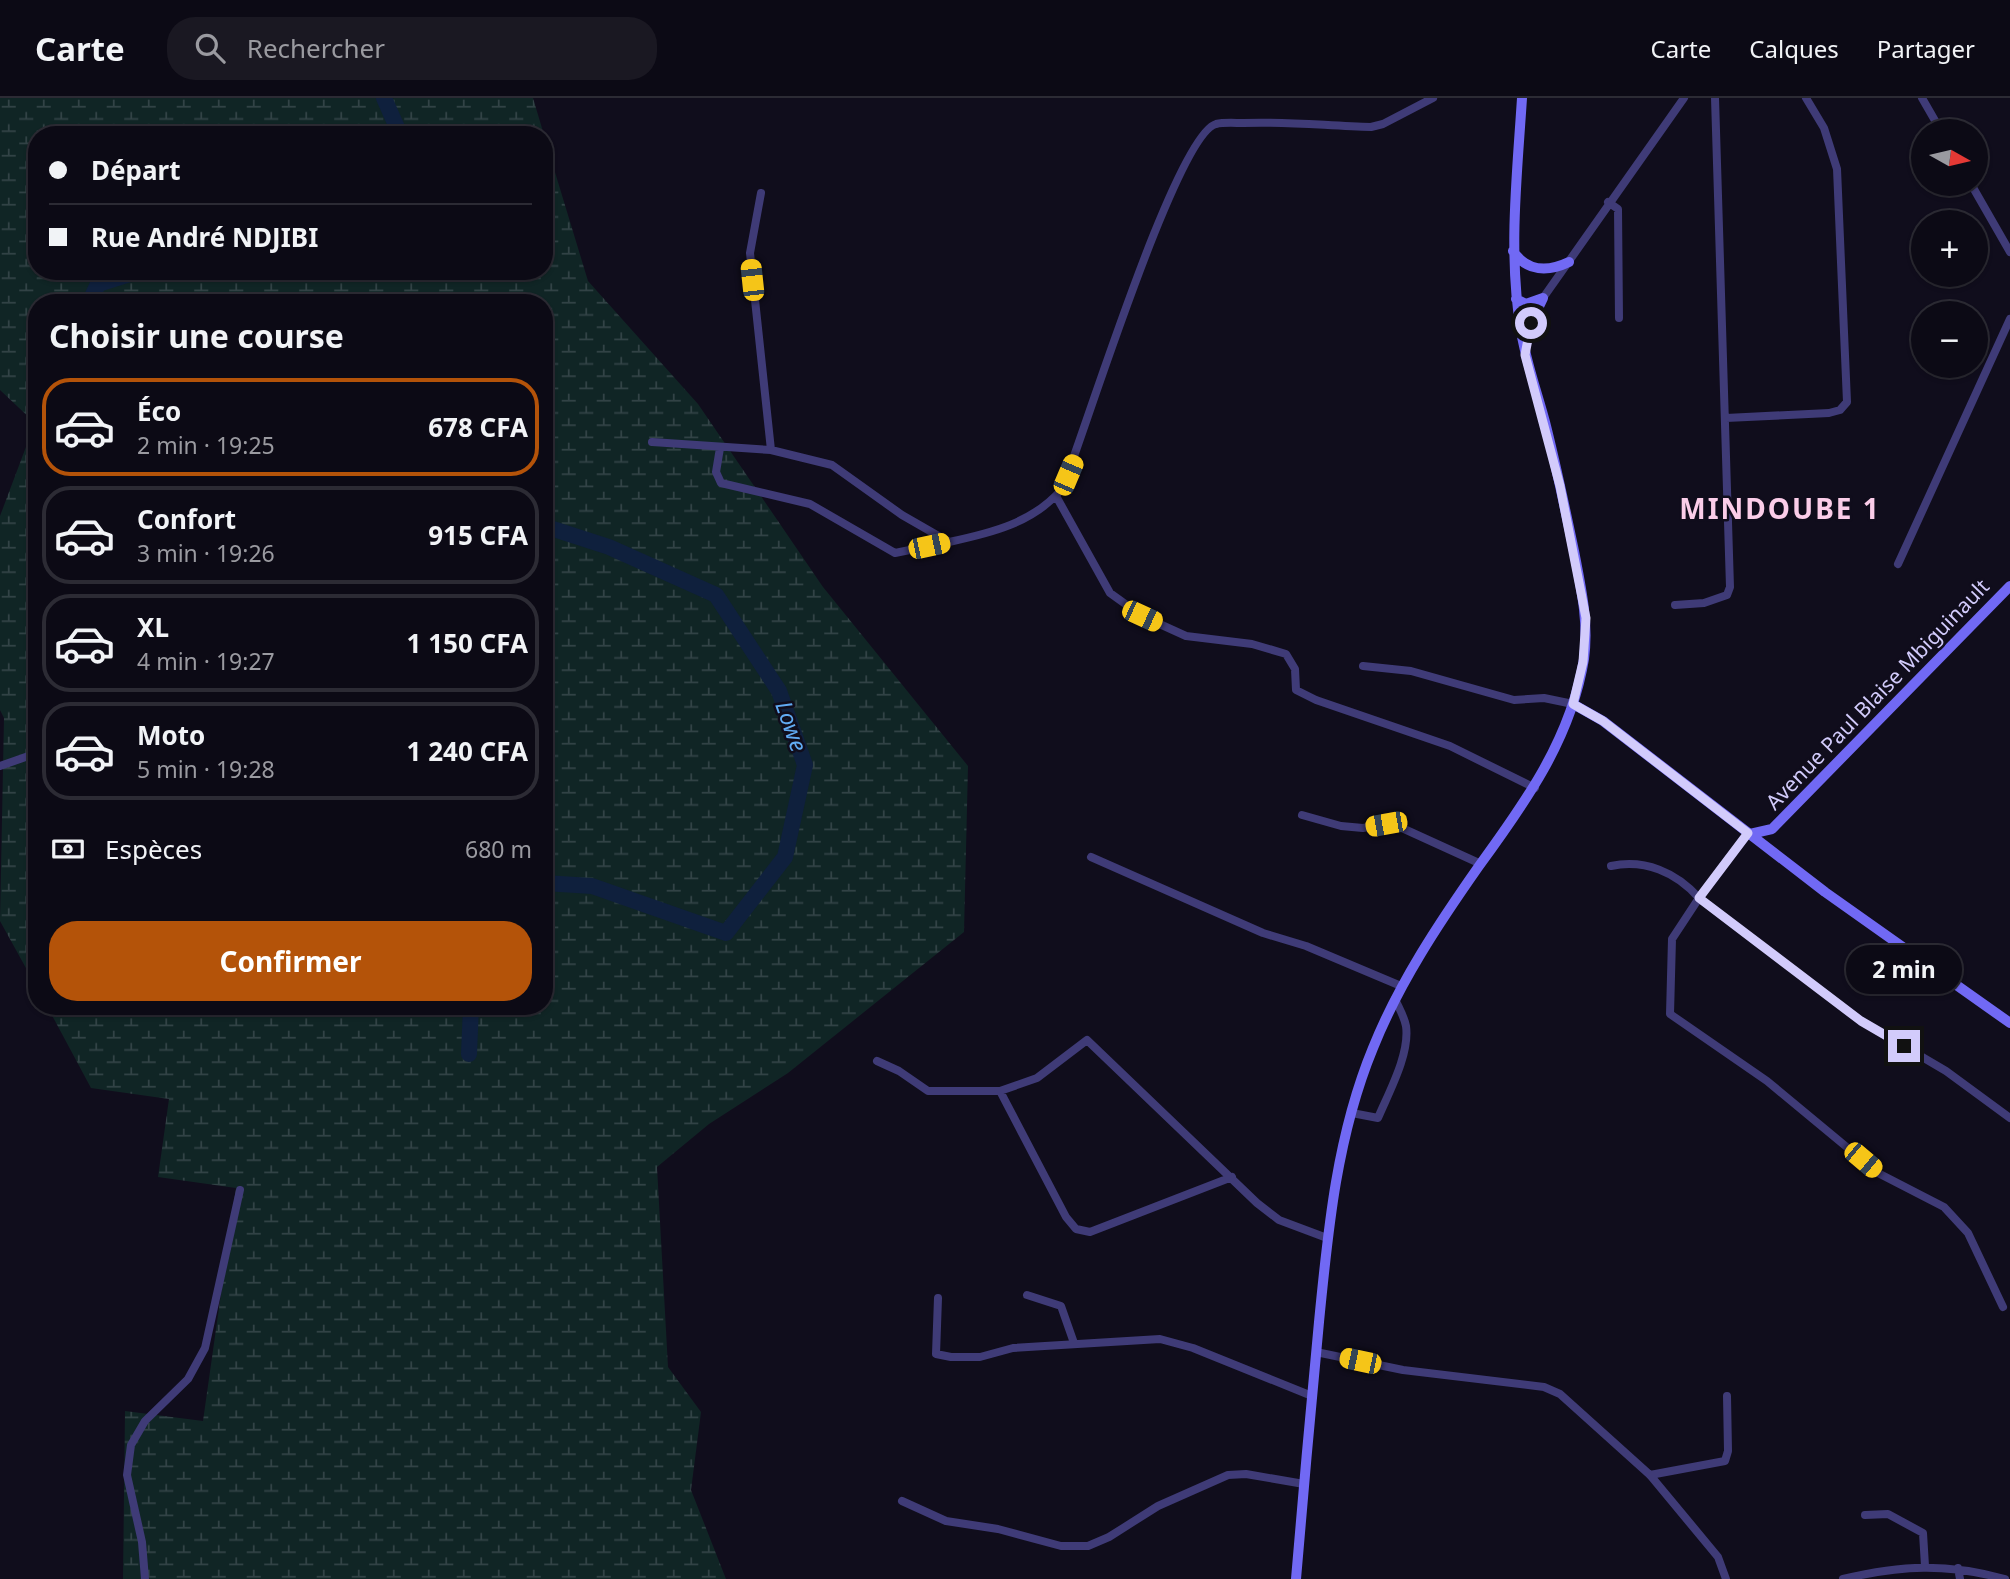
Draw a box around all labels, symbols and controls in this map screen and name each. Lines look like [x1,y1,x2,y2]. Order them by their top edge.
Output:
search box [167,17,657,80]
text: Carte [35,26,125,71]
icon: search [191,29,229,67]
text: Rechercher [247,30,385,66]
text: Carte [1651,32,1711,65]
text: Calques [1749,32,1839,65]
text: Partager [1877,32,1975,65]
north arrow [1911,119,1988,196]
map controls [1911,119,1988,378]
text: Départ [91,152,180,188]
button: + [1911,210,1988,287]
text: Rue André NDJIBI [91,219,318,255]
car [740,258,765,302]
button: − [1911,301,1988,378]
route start [1515,307,1547,339]
text: Choisir une course [49,314,344,357]
text: Éco [137,393,181,429]
icon: car [53,396,116,459]
text: 678 CFA [428,409,528,445]
text: 2 min · 19:25 [137,429,275,461]
car [1051,452,1086,498]
district label: MINDOUBE 1 [1679,489,1881,527]
text: Confort [137,501,236,537]
icon: car [53,504,116,567]
text: 915 CFA [428,517,528,553]
car [907,531,952,561]
text: 3 min · 19:26 [137,537,275,569]
street label: Avenue Paul Blaise Mbiguinault [1759,572,1995,815]
car [1119,598,1166,634]
text: XL [137,609,169,645]
icon: car [53,612,116,675]
text: 1 150 CFA [407,625,528,661]
text: 4 min · 19:27 [137,645,275,677]
water label: Lowe [768,696,816,756]
text: Moto [137,717,205,753]
icon: car [53,720,116,783]
text: 1 240 CFA [407,733,528,769]
text: 5 min · 19:28 [137,753,275,785]
car [1364,810,1409,838]
icon: cash [49,830,87,868]
text: Espèces [105,831,202,867]
text: 680 m [465,833,532,865]
button: Confirmer [49,921,532,1001]
callout: 2 min [1846,944,1962,993]
text: 2 min [1872,953,1936,985]
route end [1888,1030,1920,1062]
car [1841,1138,1886,1182]
car [1338,1346,1383,1376]

